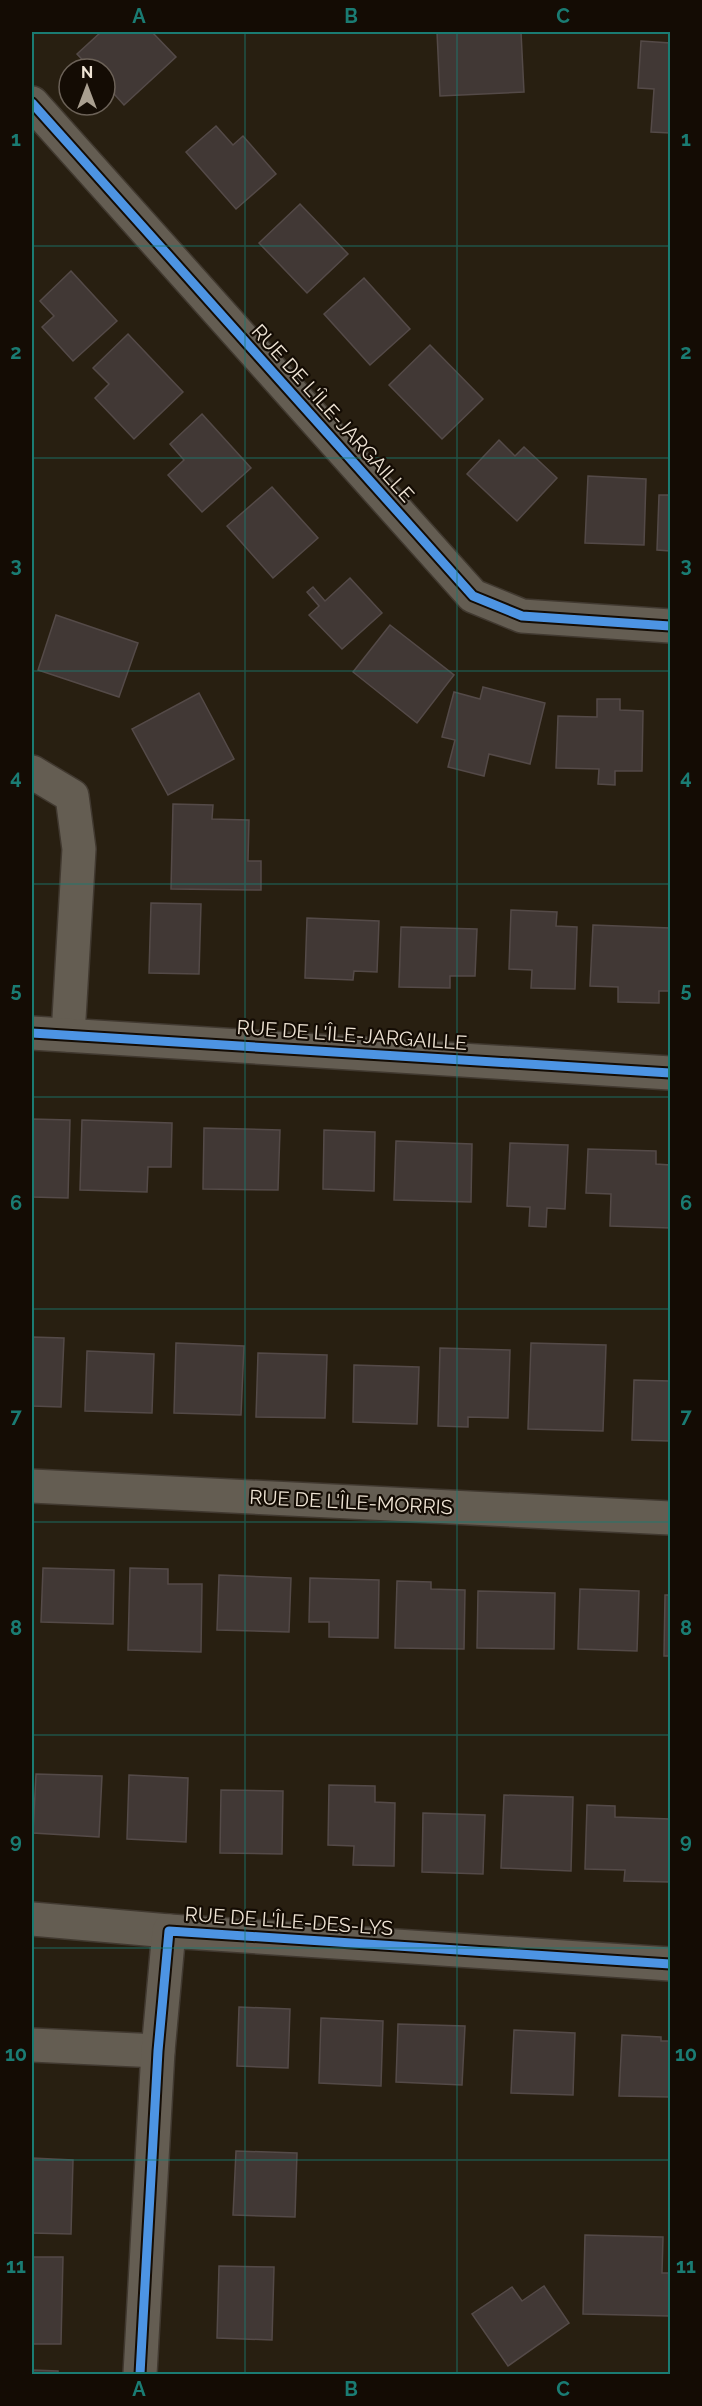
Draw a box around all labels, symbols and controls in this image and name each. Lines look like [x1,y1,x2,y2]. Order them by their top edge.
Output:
text: A [132,4,146,28]
text: B [344,4,358,28]
text: C [556,4,570,28]
north arrow [57,57,117,117]
text: N [81,63,93,82]
text: 1 [11,127,21,151]
text: 1 [681,127,691,151]
street label: RUE DE L'ÎLE-JARGAILLE [247,319,419,507]
text: 2 [10,340,22,364]
text: 2 [680,340,692,364]
text: 3 [10,553,22,577]
text: 3 [680,553,692,577]
text: 4 [10,765,22,789]
text: 4 [680,765,692,789]
text: 5 [10,978,22,1002]
text: 5 [680,978,692,1002]
street label: RUE DE L'ÎLE-JARGAILLE [236,1015,468,1055]
text: 6 [10,1191,22,1215]
text: 6 [680,1191,692,1215]
text: 7 [10,1404,22,1428]
text: 7 [680,1404,692,1428]
street label: RUE DE L'ÎLE-MORRIS [249,1485,453,1519]
text: 8 [10,1616,22,1640]
text: 8 [680,1616,692,1640]
text: 9 [10,1829,22,1853]
text: 9 [680,1829,692,1853]
street label: RUE DE L'ÎLE-DES-LYS [184,1902,394,1940]
text: 10 [5,2042,27,2066]
text: 10 [675,2042,697,2066]
text: 11 [6,2254,26,2278]
text: 11 [676,2254,696,2278]
text: A [132,2377,146,2401]
text: B [344,2377,358,2401]
text: C [556,2377,570,2401]

